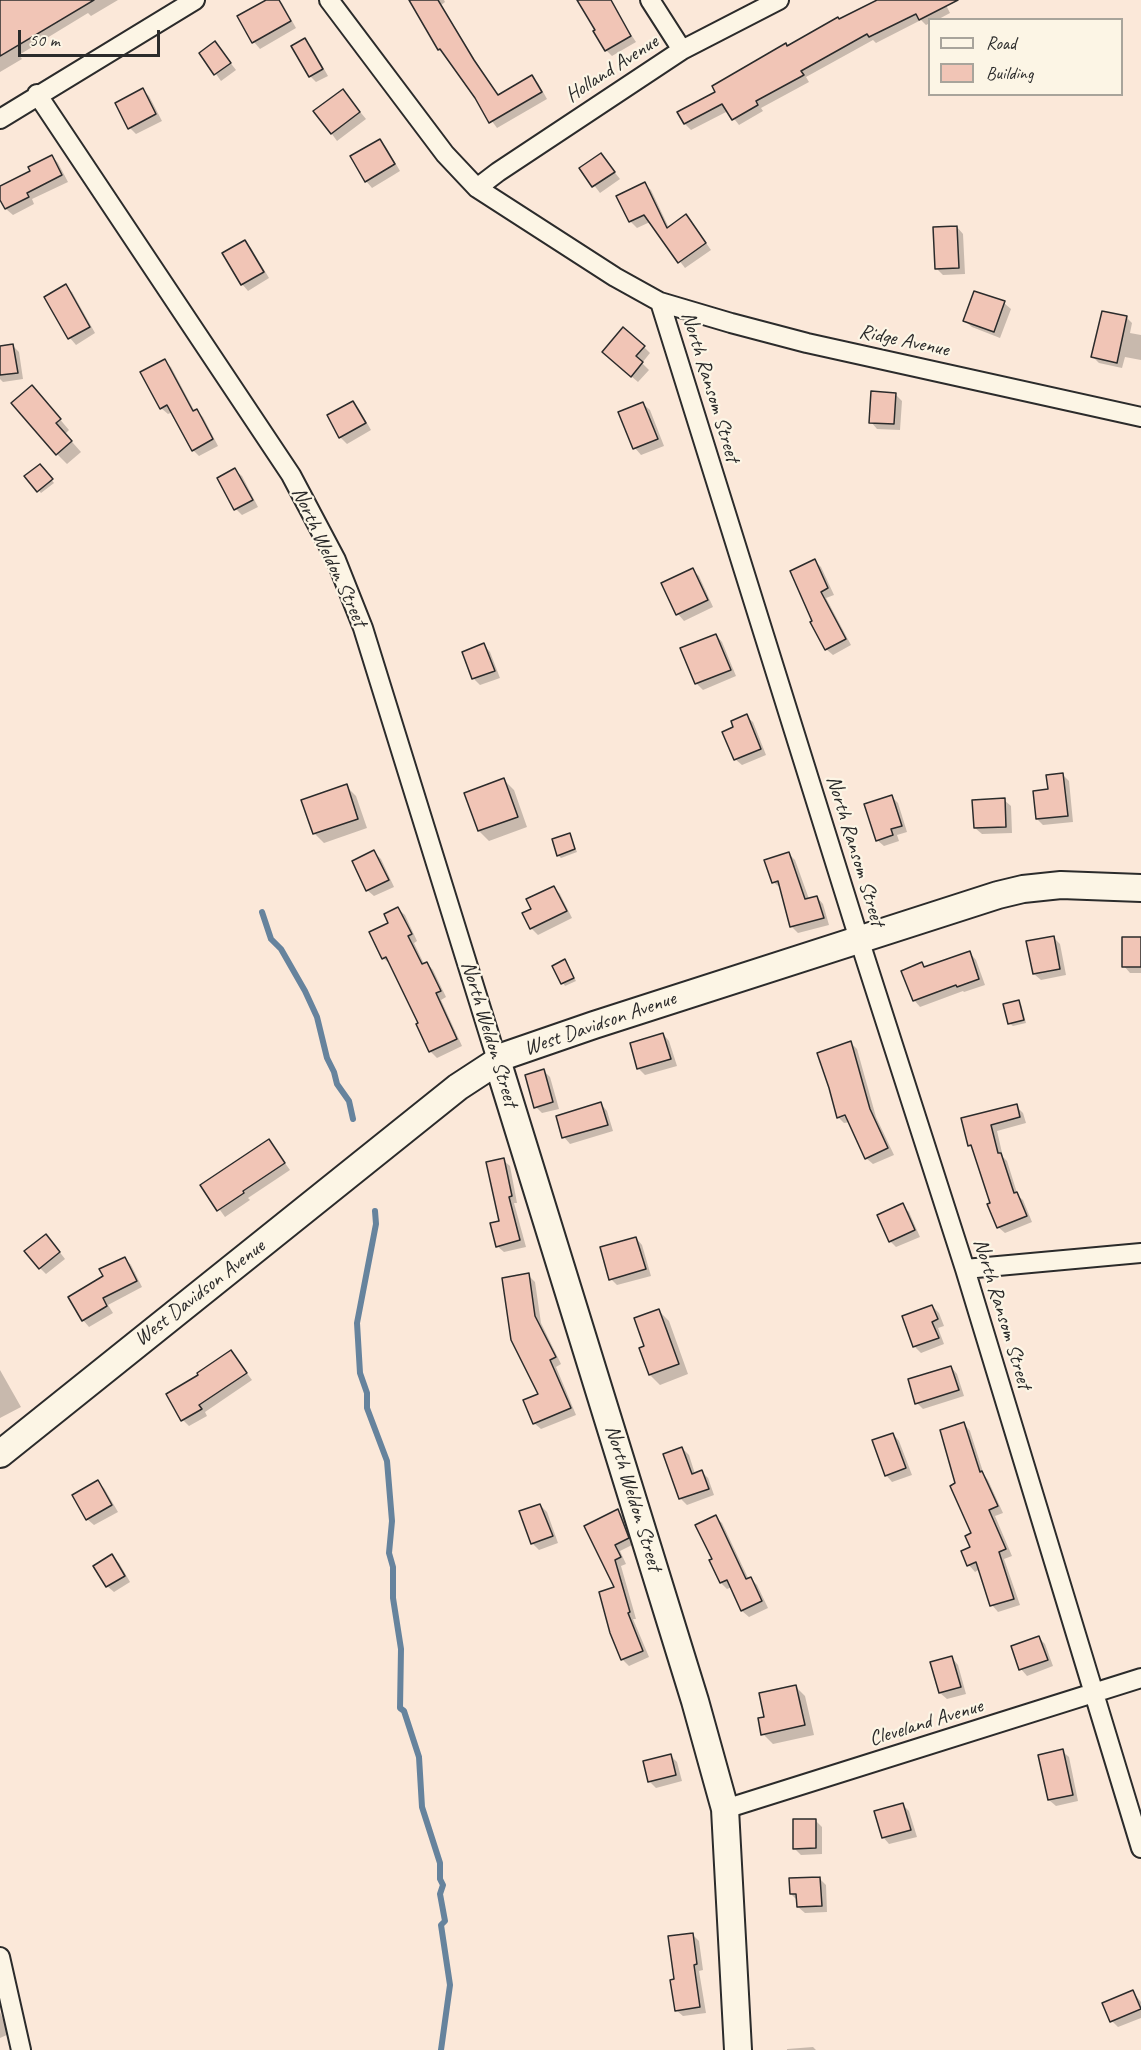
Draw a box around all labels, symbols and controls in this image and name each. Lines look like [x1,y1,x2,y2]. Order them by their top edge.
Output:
scale bar [21,18,164,56]
legend [928,18,1123,96]
text: 50 m [29,29,60,51]
street label: Holland Avenue [561,30,663,108]
text: Road [986,32,1016,54]
text: Building [986,62,1033,84]
street label: North Ransom Street [675,309,745,465]
street label: Ridge Avenue [857,319,951,363]
street label: North Weldon Street [286,483,372,631]
street label: North Ransom Street [820,773,890,929]
street label: North Weldon Street [455,958,523,1110]
street label: West Davidson Avenue [521,986,679,1062]
street label: West Davidson Avenue [130,1234,270,1352]
street label: North Ransom Street [967,1236,1037,1392]
street label: North Weldon Street [599,1422,667,1574]
street label: Cleveland Avenue [866,1694,986,1752]

